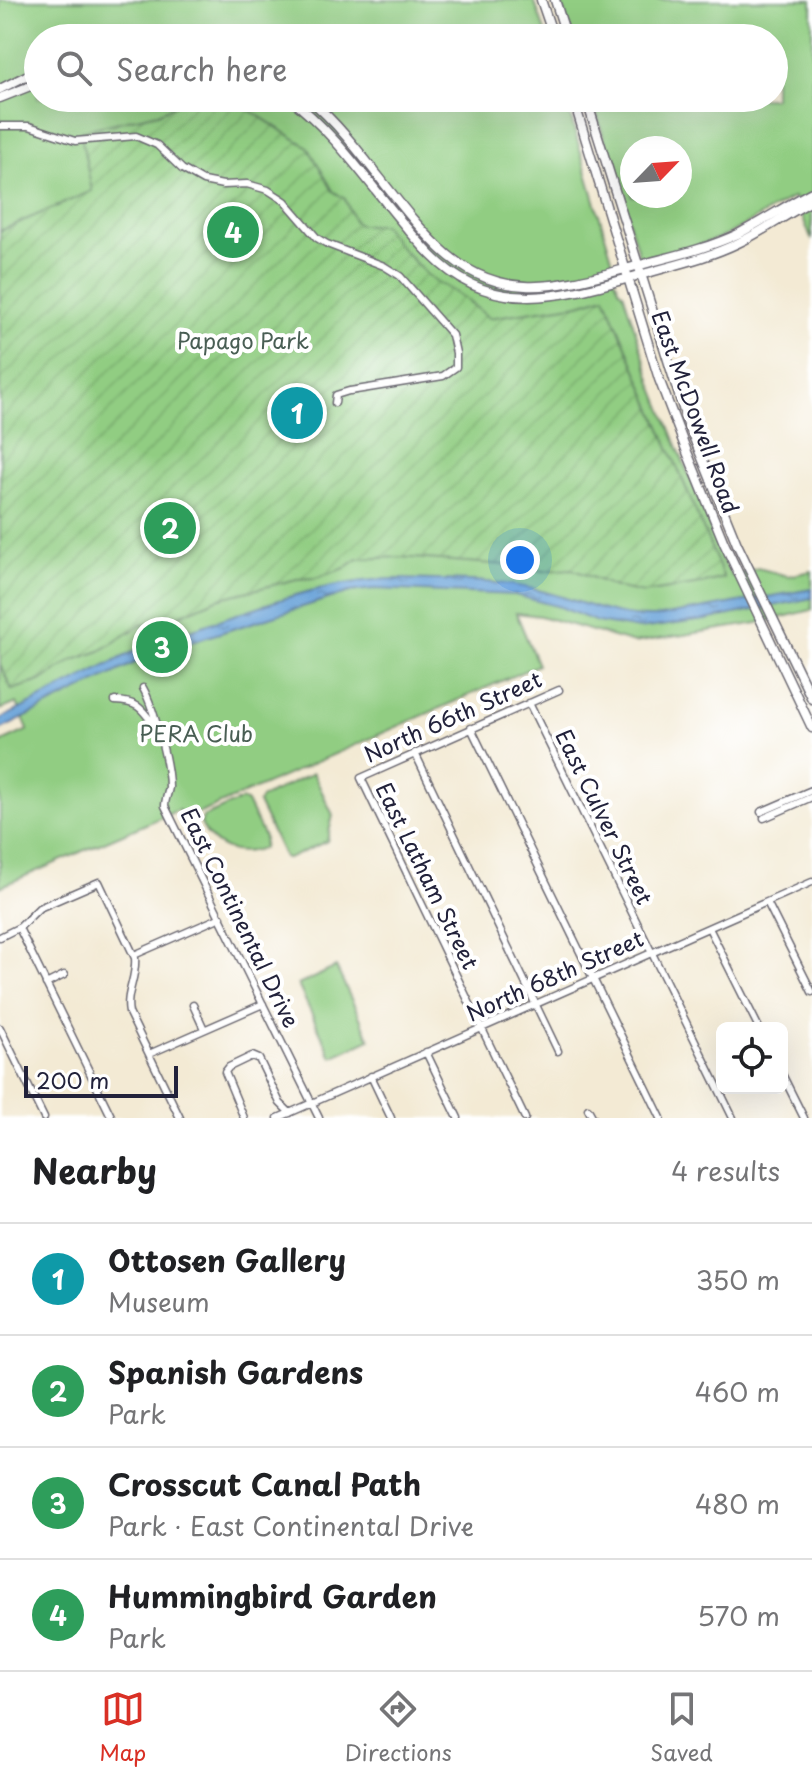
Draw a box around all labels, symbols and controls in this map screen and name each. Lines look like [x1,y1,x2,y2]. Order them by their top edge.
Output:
search box [24,24,788,112]
icon: search [52,46,96,90]
text: Search here [116,46,288,91]
north arrow [620,136,692,208]
pin: 4 [207,202,259,262]
street label: East McDowell Road [644,305,749,518]
park label: Papago Park [177,323,309,356]
pin: 1 [271,383,323,443]
pin: 2 [144,498,196,558]
your location [500,540,540,580]
pin: 3 [136,617,188,677]
street label: North 66th Street [358,662,547,770]
park label: PERA Club [139,716,253,749]
street label: East Culver Street [549,723,662,910]
street label: East Latham Street [369,776,488,974]
street label: East Continental Drive [174,802,309,1033]
street label: North 68th Street [460,921,648,1029]
map controls [716,1022,788,1094]
button: locate [716,1022,788,1094]
scale bar [24,1062,178,1098]
text: 200 m [36,1063,109,1096]
text: Nearby [32,1144,157,1196]
text: 4 results [671,1151,780,1190]
text: Ottosen Gallery [108,1237,346,1282]
text: 1 [52,1260,64,1299]
text: 350 m [696,1260,780,1299]
text: Museum [108,1282,210,1321]
text: Spanish Gardens [108,1349,363,1394]
text: 2 [49,1372,67,1411]
text: 460 m [695,1372,780,1411]
text: Park [108,1394,166,1433]
text: Crosscut Canal Path [108,1461,421,1506]
text: 3 [49,1484,67,1523]
text: 480 m [695,1484,780,1523]
text: Park · East Continental Drive [108,1506,474,1545]
text: Hummingbird Garden [108,1573,437,1618]
text: 4 [49,1596,67,1635]
text: 570 m [697,1596,780,1635]
text: Park [108,1618,166,1657]
tab: Map [99,1687,146,1768]
tab: Directions [345,1687,452,1768]
tab: Saved [650,1687,713,1768]

